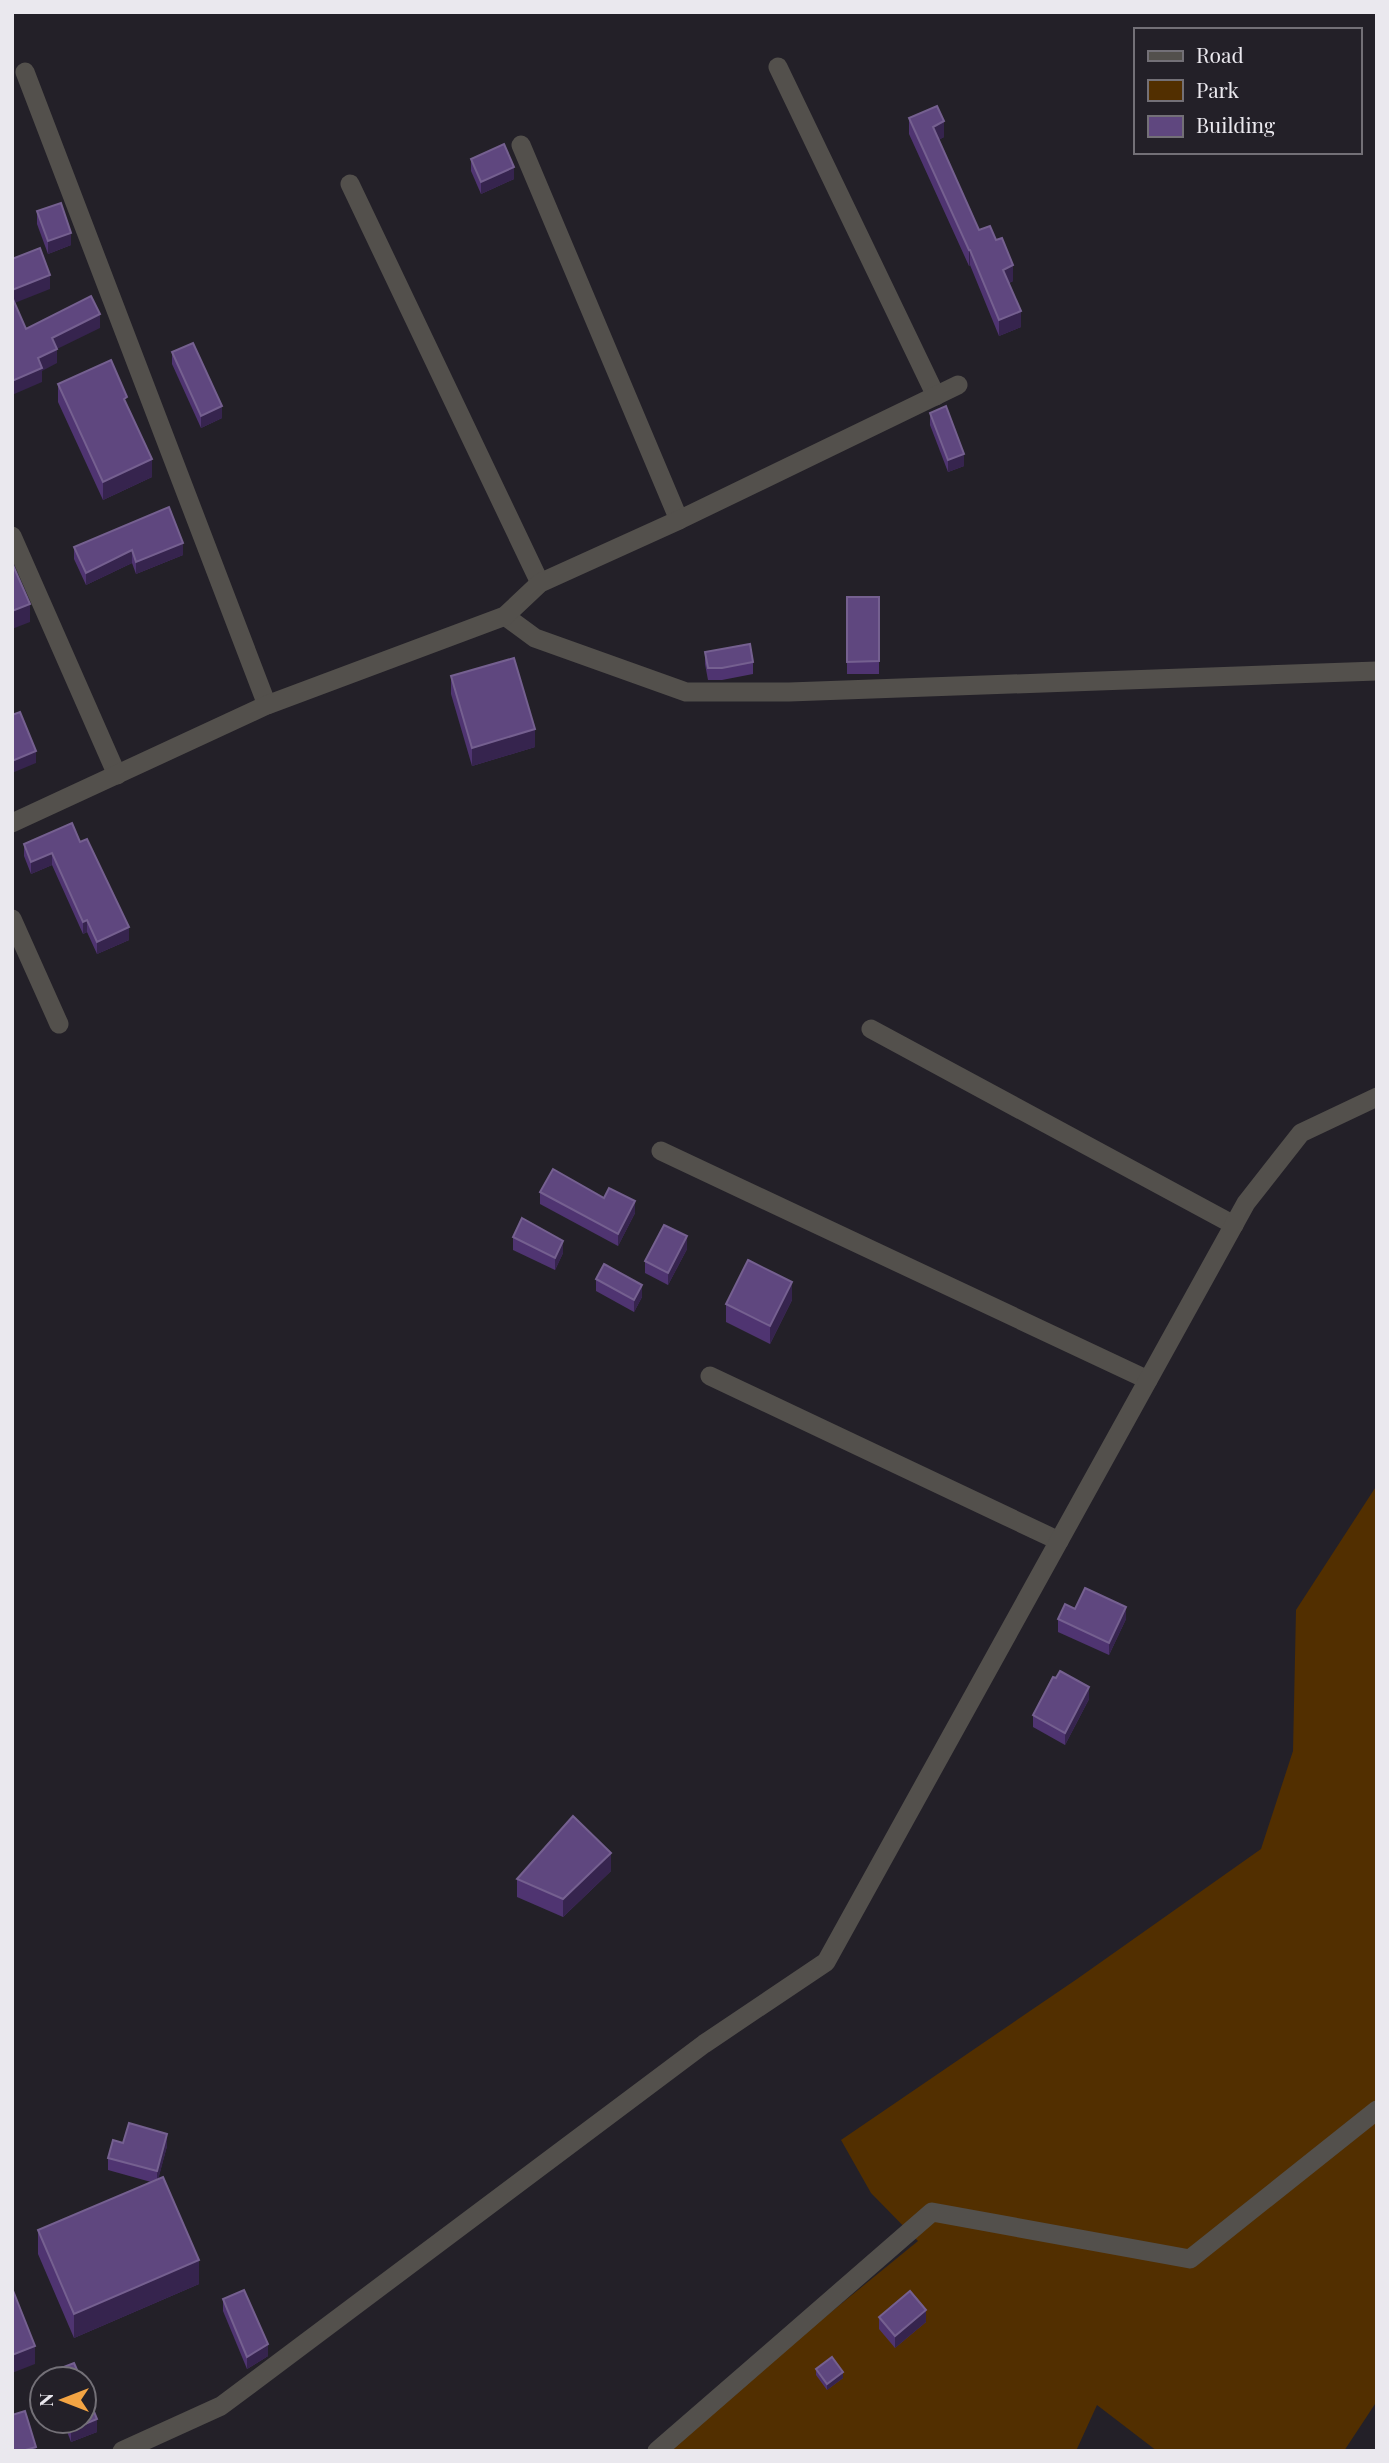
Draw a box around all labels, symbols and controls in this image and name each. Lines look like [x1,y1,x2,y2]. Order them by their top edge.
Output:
legend [1134,28,1361,154]
text: Road [1196,40,1244,68]
text: Park [1196,75,1240,103]
text: Building [1196,110,1275,138]
north arrow [28,2365,98,2435]
text: N [32,2393,58,2407]

